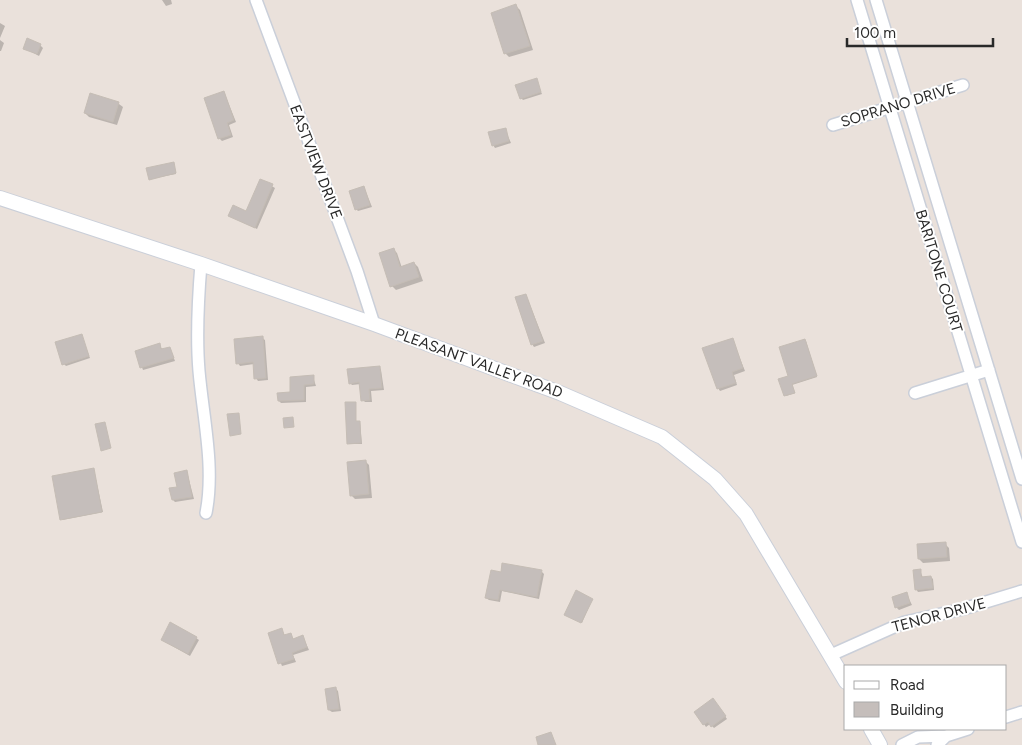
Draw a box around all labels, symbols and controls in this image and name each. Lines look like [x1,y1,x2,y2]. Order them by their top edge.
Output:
scale bar [847,15,993,47]
text: 100 m [854,24,896,42]
street label: SOPRANO DRIVE [838,79,958,131]
street label: EASTVIEW DRIVE [286,102,346,222]
street label: BARITONE COURT [912,207,966,335]
street label: PLEASANT VALLEY ROAD [393,324,565,402]
street label: TENOR DRIVE [890,594,988,636]
legend [844,665,1007,730]
text: Road [890,676,925,694]
text: Building [890,701,944,719]

